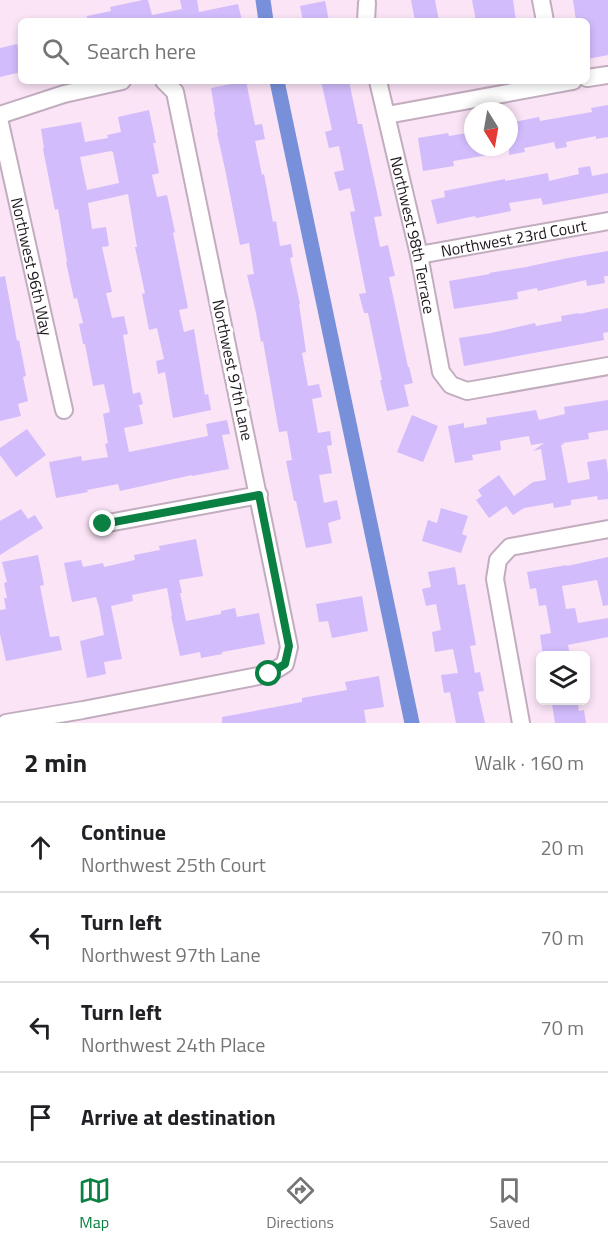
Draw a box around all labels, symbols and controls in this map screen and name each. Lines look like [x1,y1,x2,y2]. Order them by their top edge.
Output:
search box [18,18,590,84]
text: Search here [87,34,196,68]
icon: search [39,35,72,68]
north arrow [464,102,518,156]
street label: Northwest 98th Terrace [384,154,442,316]
street label: Northwest 96th Way [5,195,59,338]
street label: Northwest 23rd Court [439,213,589,263]
street label: Northwest 97th Lane [206,297,260,443]
route end [89,510,115,536]
map controls [536,651,590,705]
button: layers [536,651,590,705]
route start [255,660,281,686]
text: 2 min [24,743,87,782]
text: Walk · 160 m [475,747,584,778]
text: Continue [81,815,166,849]
icon: ahead [24,831,57,864]
text: 20 m [540,832,584,863]
text: Northwest 25th Court [81,849,266,880]
text: Turn left [81,905,162,939]
icon: left [24,921,57,954]
text: 70 m [540,922,584,953]
text: Northwest 97th Lane [81,939,261,970]
text: Turn left [81,995,162,1029]
icon: left [24,1011,57,1044]
text: 70 m [540,1012,584,1043]
text: Northwest 24th Place [81,1029,265,1060]
text: Arrive at destination [81,1100,276,1134]
icon: arrive [24,1101,57,1134]
tab: Map [78,1174,111,1234]
tab: Directions [266,1174,334,1234]
tab: Saved [490,1174,530,1234]

